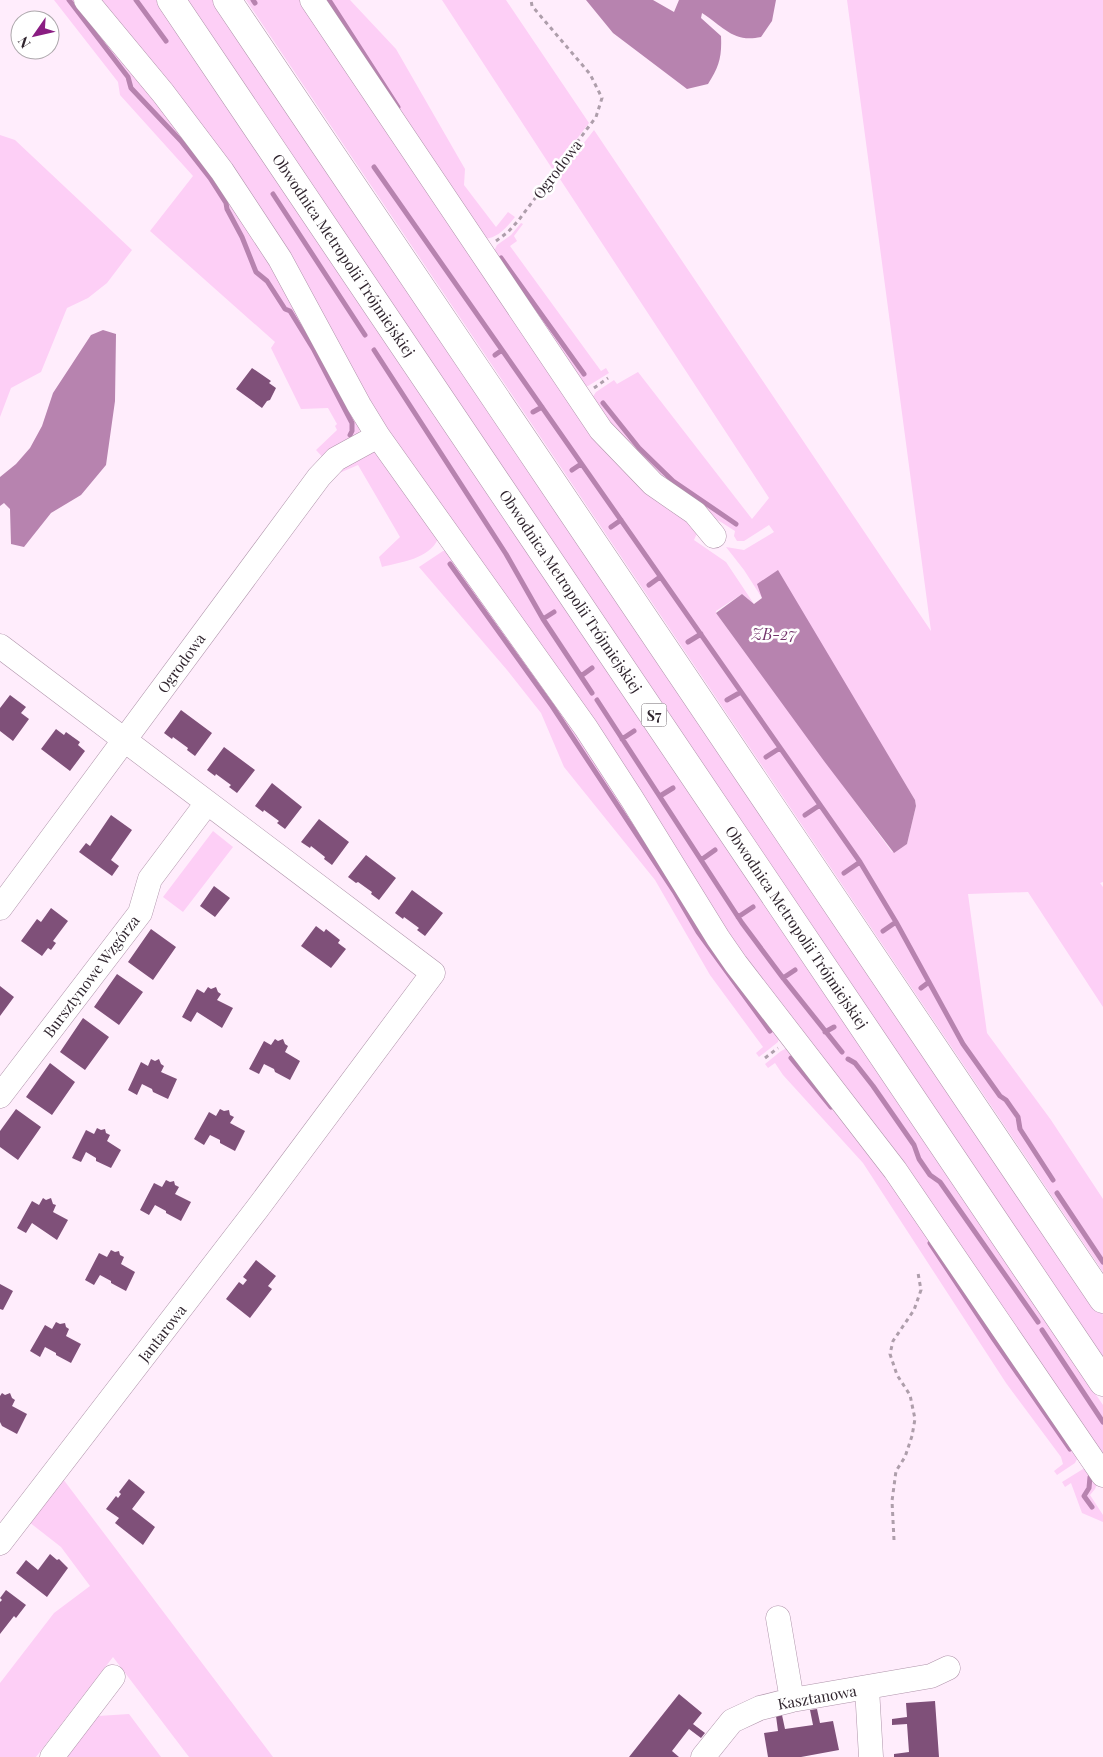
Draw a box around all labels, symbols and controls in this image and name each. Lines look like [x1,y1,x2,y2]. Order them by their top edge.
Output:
north arrow [10,10,60,60]
text: N [13,33,35,52]
street label: Ogrodowa [528,135,586,203]
street label: Obwodnica Metropolii Trójmiejskiej [268,149,420,361]
street label: Obwodnica Metropolii Trójmiejskiej [495,485,647,697]
water label: ZB-27 [751,623,797,644]
street label: Ogrodowa [153,629,210,697]
road number: S7 [642,704,666,726]
street label: Obwodnica Metropolii Trójmiejskiej [721,821,873,1033]
street label: Bursztynowe Wzgórza [38,910,144,1041]
street label: Jantarowa [133,1300,191,1366]
street label: Kasztanowa [776,1680,859,1714]

